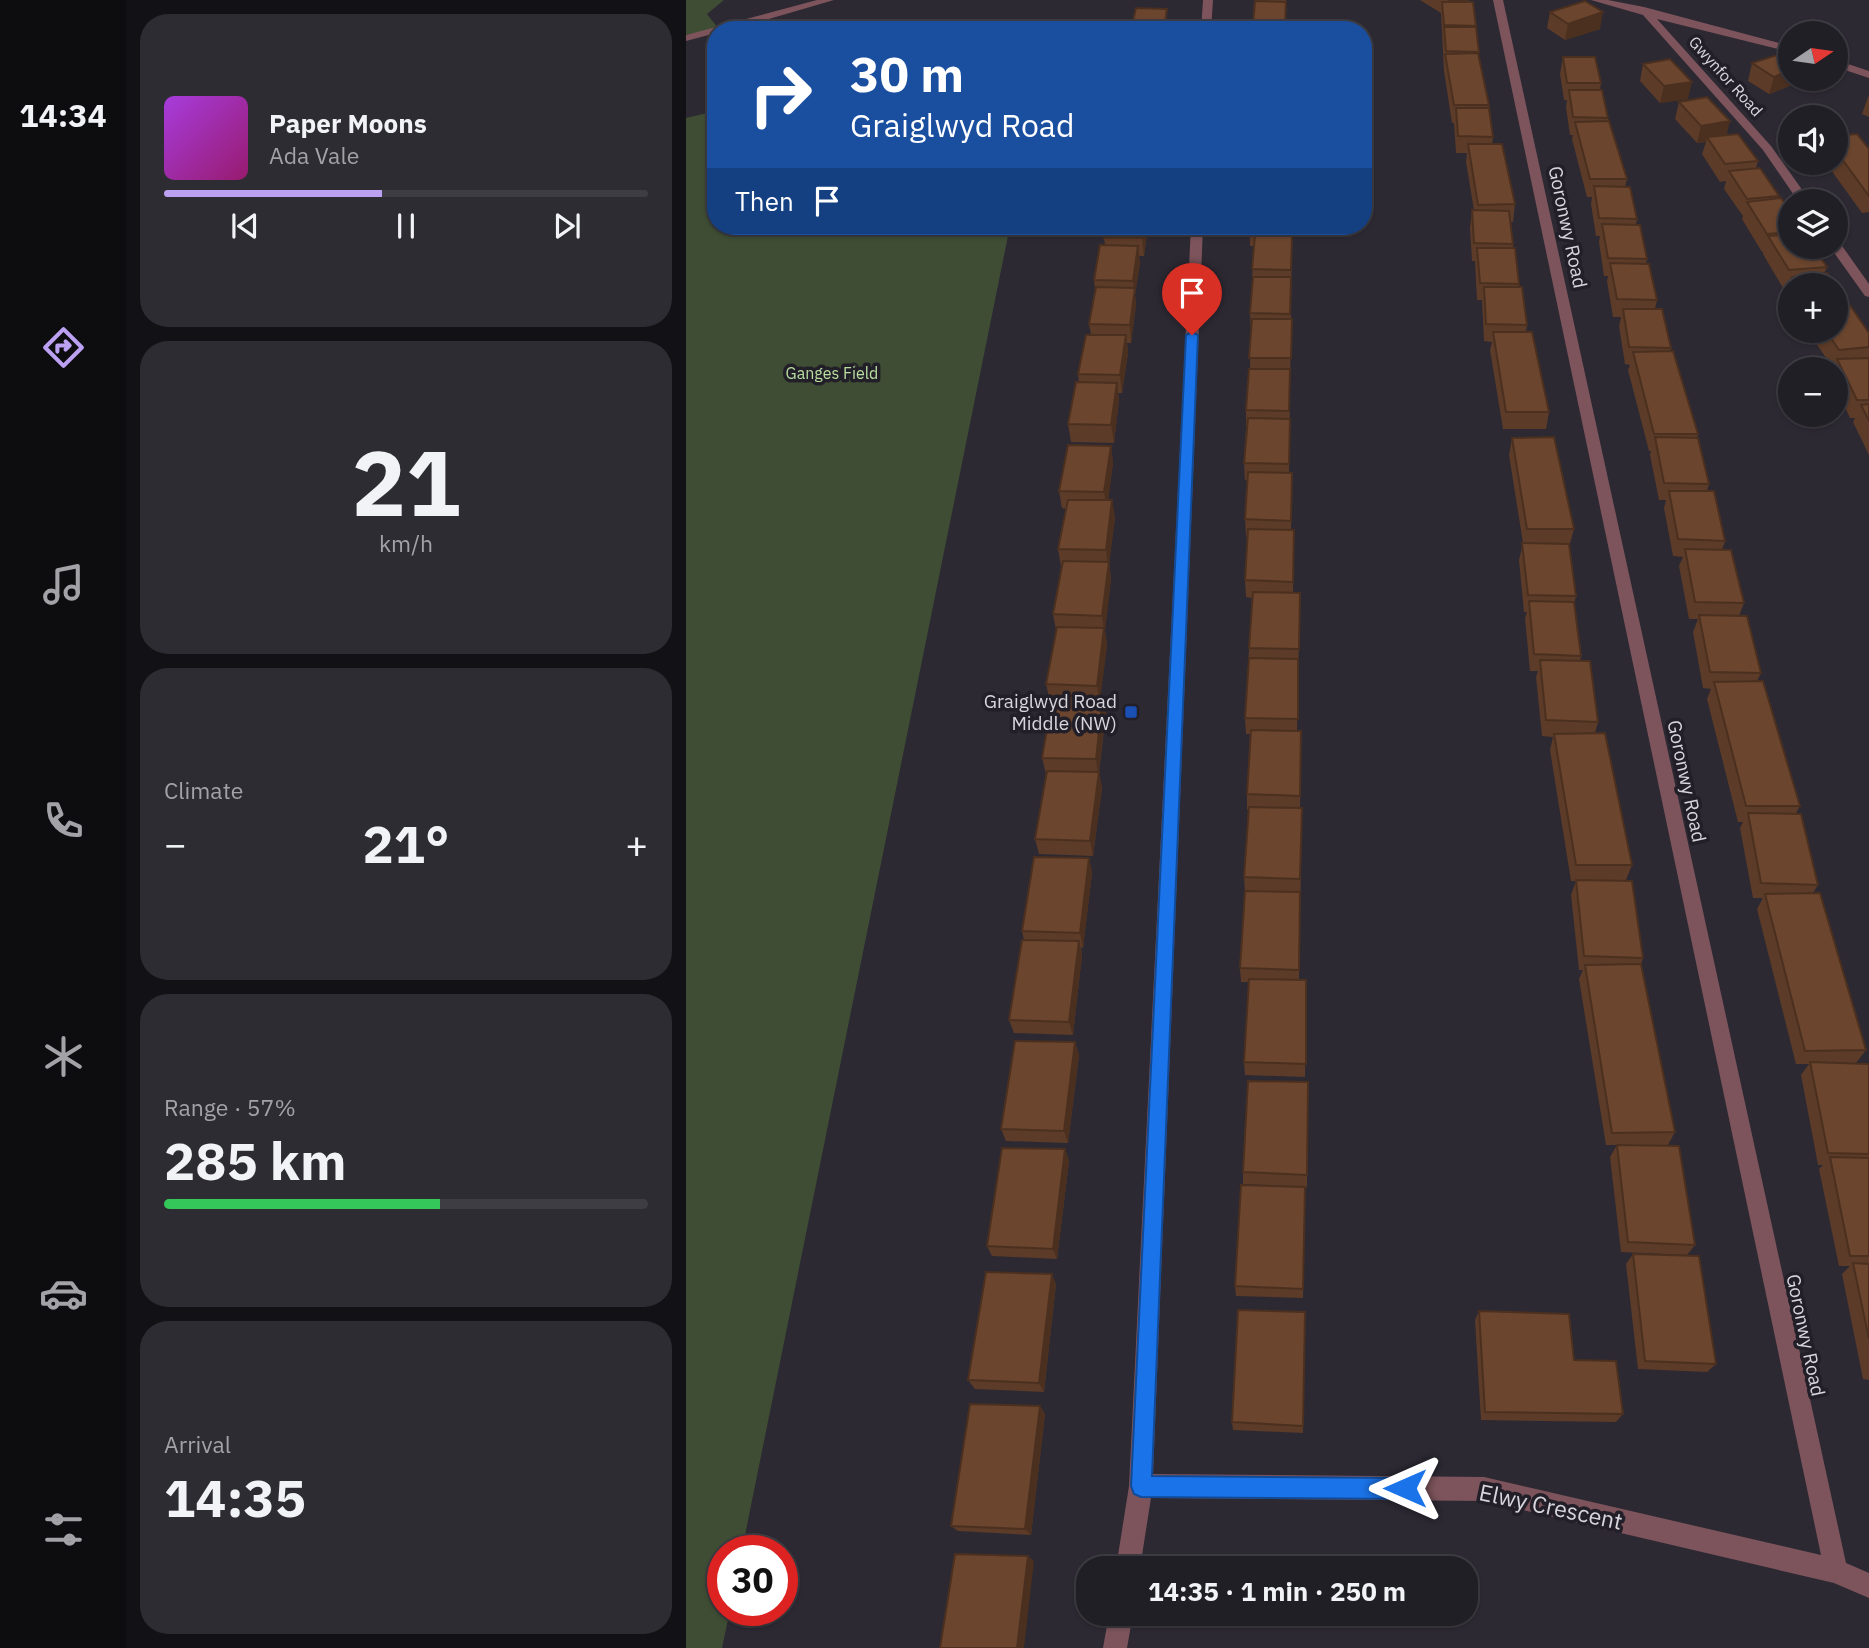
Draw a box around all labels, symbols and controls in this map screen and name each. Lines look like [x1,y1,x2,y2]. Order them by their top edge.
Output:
north arrow [1778,21,1848,91]
map controls [1778,21,1848,427]
street label: Gwynfor Road [1685,32,1767,120]
text: 30 m [850,42,964,105]
icon: right [735,49,826,140]
text: 14:34 [19,94,107,136]
text: Graiglwyd Road [850,104,1074,146]
button: sound [1778,105,1848,175]
text: Paper Moons [269,106,427,140]
text: Ada Vale [269,140,359,170]
street label: Goronwy Road [1543,164,1593,290]
icon: arrive [808,182,846,220]
text: Then [735,184,794,218]
button: layers [1778,189,1848,259]
icon: previous [226,207,264,245]
icon: pause [387,207,425,245]
icon: next [548,207,586,245]
pin [1162,263,1222,335]
button: + [1778,273,1848,343]
icon: arrive [1173,274,1211,312]
icon: directions [39,323,88,372]
button: − [1778,357,1848,427]
park label: Ganges Field [786,363,878,383]
text: 21 [351,423,461,541]
text: km/h [379,528,433,558]
icon: music [39,560,88,609]
place label: Graiglwyd Road Middle (NW) [984,689,1117,735]
marker: Graiglwyd Road Middle (NW) [1123,704,1139,720]
street label: Goronwy Road [1662,718,1712,844]
text: Climate [164,775,243,805]
icon: phone [39,796,88,845]
text: 21° [363,810,449,877]
text: − [164,819,187,868]
text: + [625,819,648,868]
icon: climate [39,1032,88,1081]
text: Range · 57% [164,1092,296,1122]
text: 285 km [164,1127,346,1194]
icon: car [39,1269,88,1318]
street label: Goronwy Road [1781,1272,1831,1398]
text: Arrival [164,1429,231,1459]
position arrow [1368,1451,1442,1525]
text: 14:35 [164,1464,306,1531]
street label: Elwy Crescent [1477,1476,1625,1536]
icon: filters [39,1505,88,1554]
speed limit sign: 30 [707,1535,798,1626]
text: 14:35 · 1 min · 250 m [1148,1574,1406,1608]

